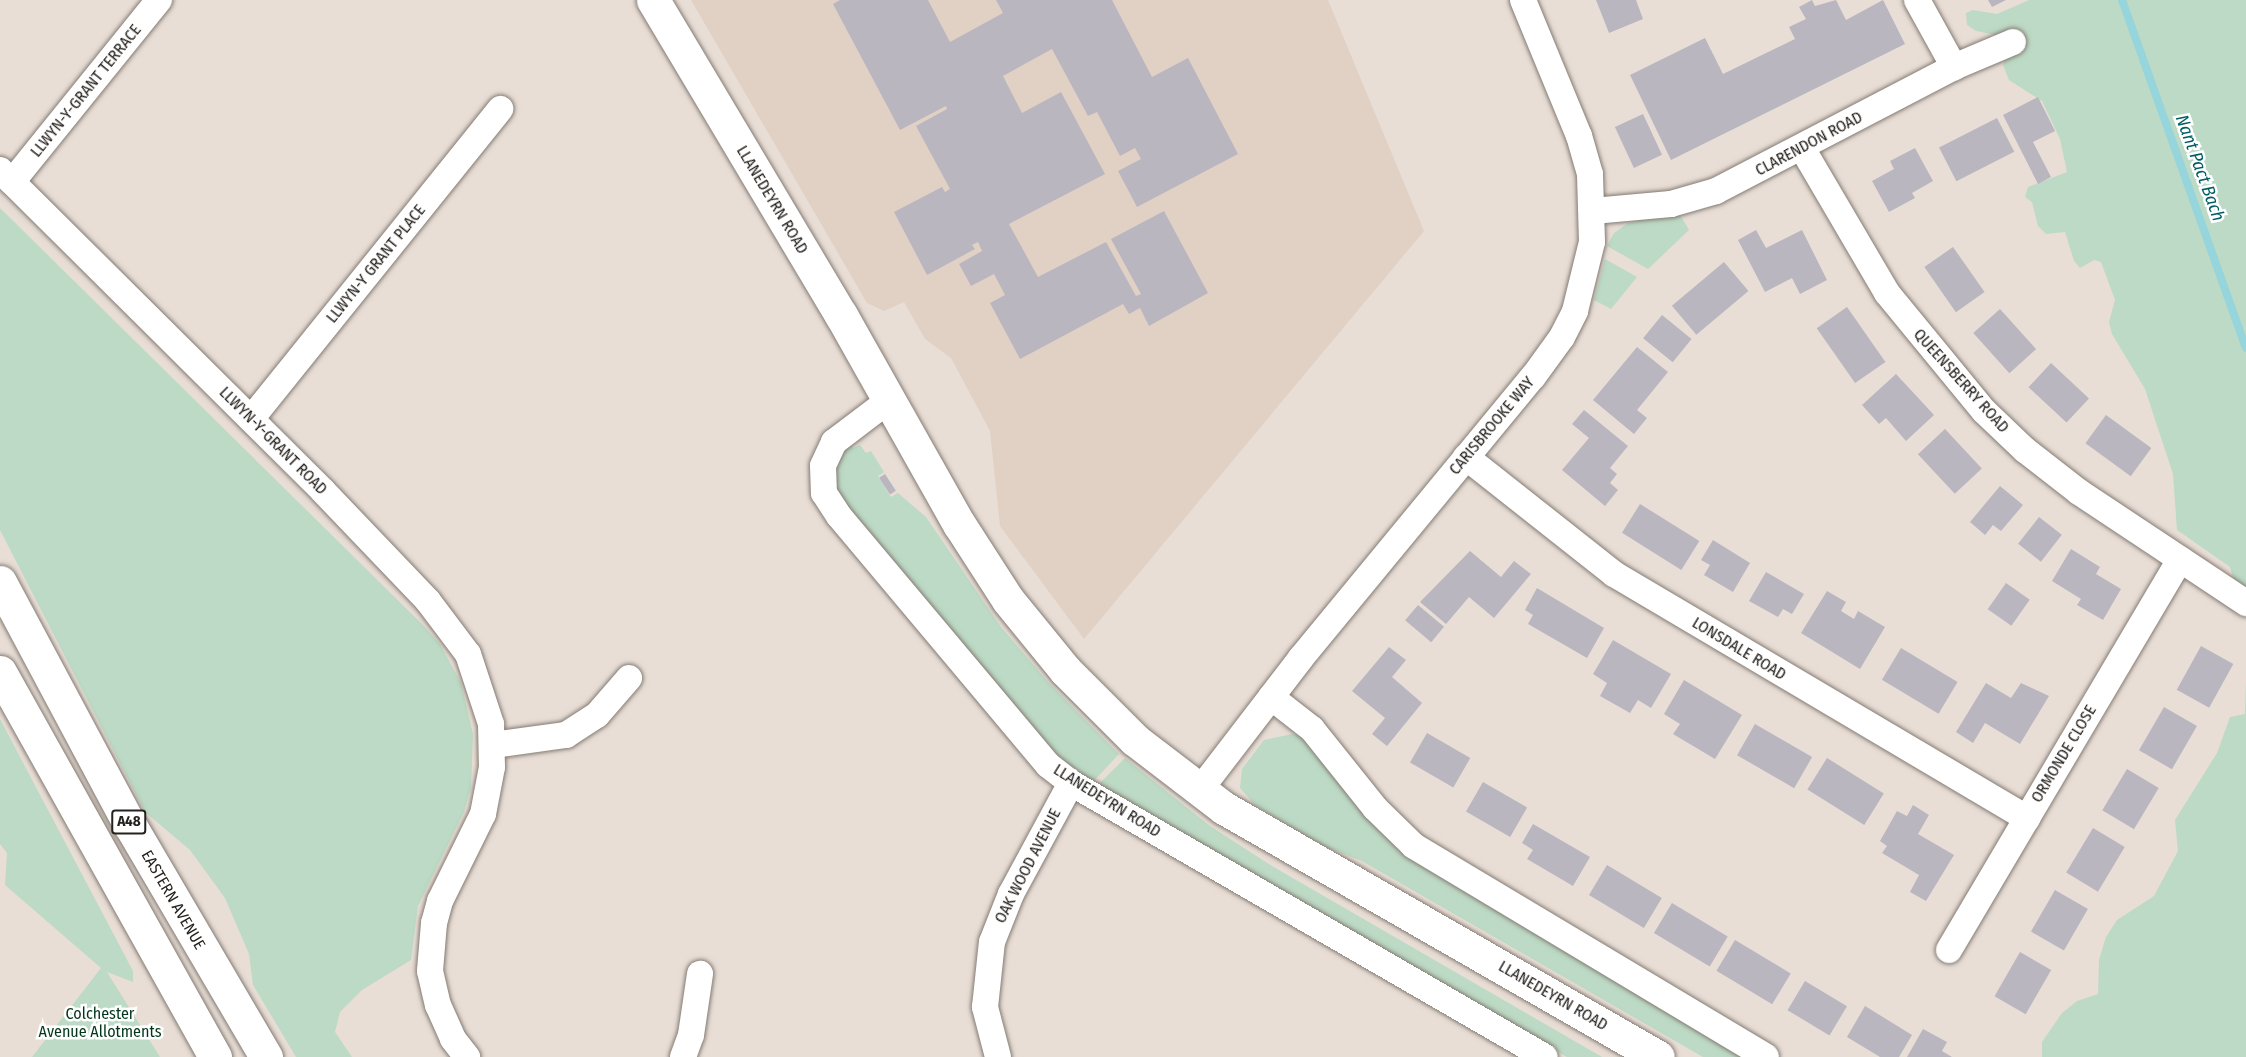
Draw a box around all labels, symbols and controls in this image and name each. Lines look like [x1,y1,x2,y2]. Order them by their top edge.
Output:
street label: LLWYN-Y-GRANT TERRACE [27,21,145,161]
street label: CLARENDON ROAD [1752,108,1866,180]
water label: Nant Pact Bach [2171,112,2229,224]
street label: LLANEDEYRN ROAD [732,142,812,258]
street label: LLWYN-Y GRANT PLACE [322,201,430,327]
street label: QUEENSBERRY ROAD [1909,325,2013,437]
street label: CARISBROOKE WAY [1445,373,1539,479]
street label: LLWYN-Y-GRANT ROAD [215,383,331,499]
street label: LONSDALE ROAD [1689,613,1789,685]
street label: ORMONDE CLOSE [2027,702,2101,806]
street label: LLANEDEYRN ROAD [1050,760,1164,842]
street label: OAK WOOD AVENUE [991,805,1065,927]
road number: A48 [111,810,147,834]
street label: EASTERN AVENUE [137,847,209,953]
street label: LLANEDEYRN ROAD [1495,957,1611,1035]
park label: Colchester Avenue Allotments [39,1004,161,1042]

